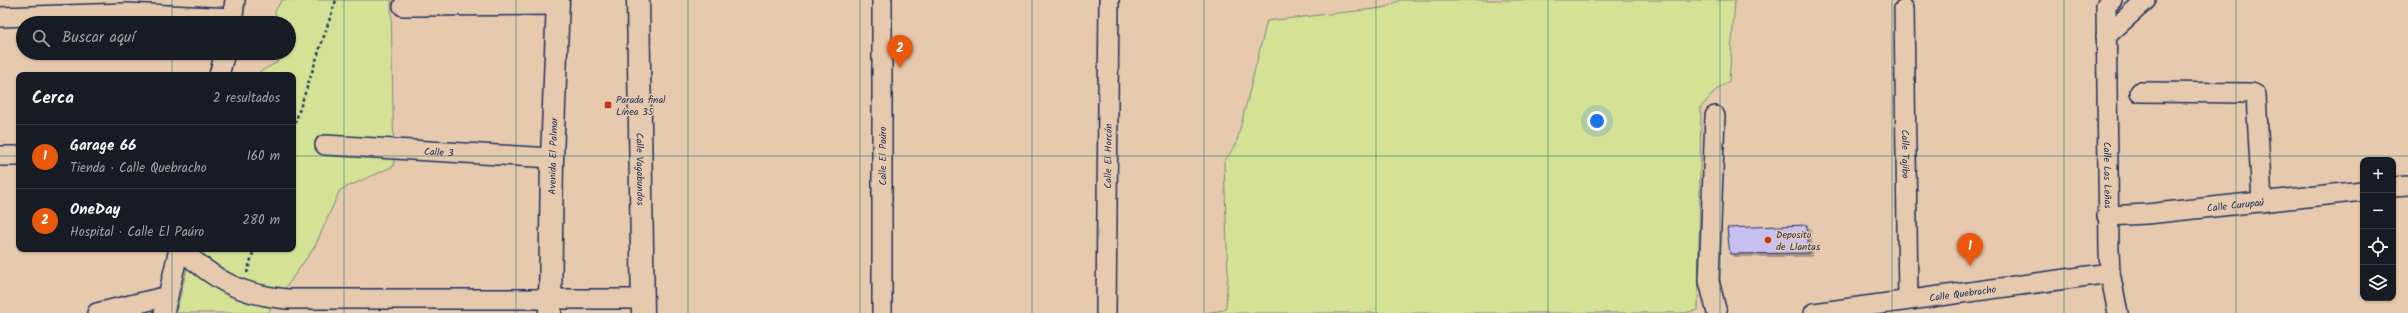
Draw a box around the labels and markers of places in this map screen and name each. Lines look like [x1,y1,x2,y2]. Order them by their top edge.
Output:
pin: 2 [887,35,913,68]
place label: Parada final Línea 35 [616,92,666,120]
marker: Parada final Línea 35 [603,100,613,110]
place label: Deposito de Llantas [1776,227,1821,255]
pin: 1 [1957,233,1983,266]
marker: Deposito de Llantas [1763,235,1773,245]

